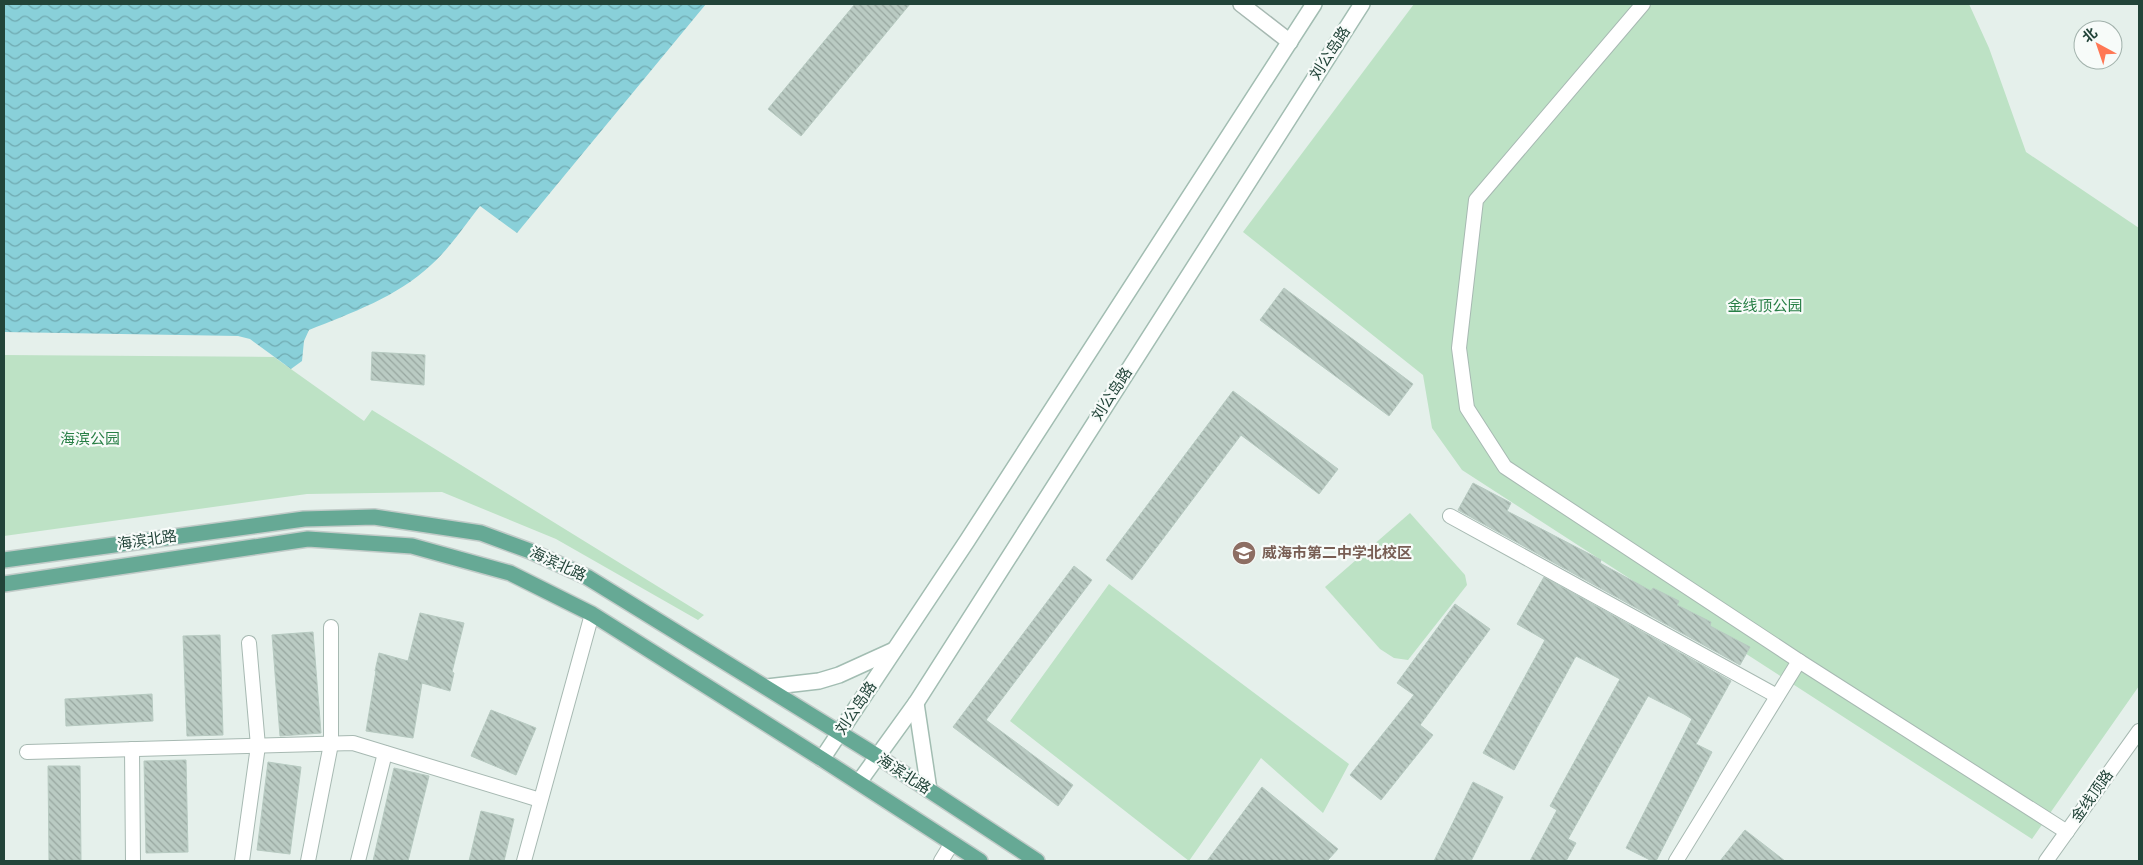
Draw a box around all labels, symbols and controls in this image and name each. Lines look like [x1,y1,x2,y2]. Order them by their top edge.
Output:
north arrow [2073,20,2123,70]
street label: 刘公岛路 [1305,22,1354,83]
text: 北 [2078,24,2101,46]
park label: 金线顶公园 [1727,296,1803,315]
street label: 刘公岛路 [1087,363,1136,424]
park label: 海滨公园 [60,429,120,448]
street label: 海滨北路 [116,526,178,553]
school or university icon: 威海市第二中学北校区 [1231,540,1257,566]
street label: 海滨北路 [527,542,589,585]
place label: 威海市第二中学北校区 [1262,543,1412,562]
street label: 刘公岛路 [831,678,880,738]
street label: 海滨北路 [874,749,935,798]
street label: 金线顶路 [2066,766,2117,826]

